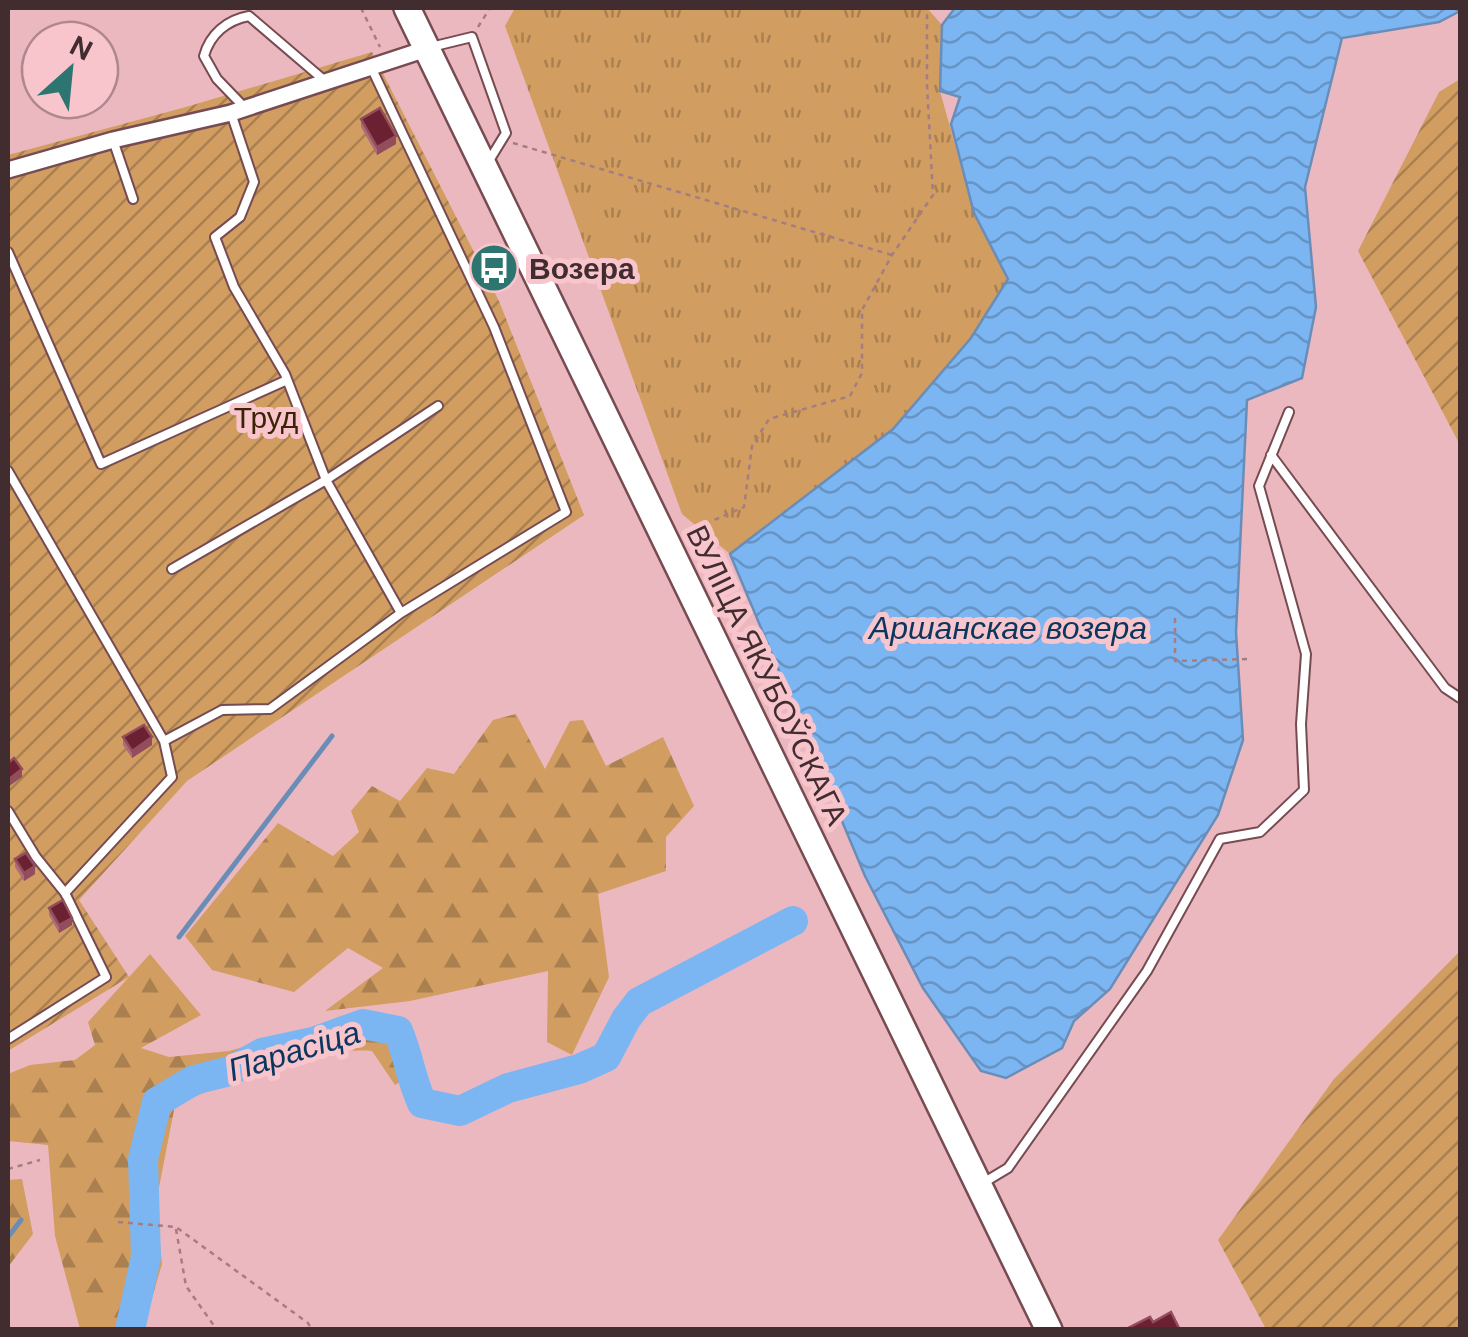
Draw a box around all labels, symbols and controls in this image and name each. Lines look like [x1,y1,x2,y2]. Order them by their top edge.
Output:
north arrow [20,20,120,120]
text: N [64,27,99,69]
bus stop icon: Возера [468,242,520,294]
place label: Возера [529,249,635,288]
park label: Труд [234,398,298,437]
street label: ВУЛІЦА ЯКУБОЎСКАГА [677,519,857,831]
water label: Аршанскае возера [867,607,1147,649]
water label: Парасіца [223,1011,365,1091]

